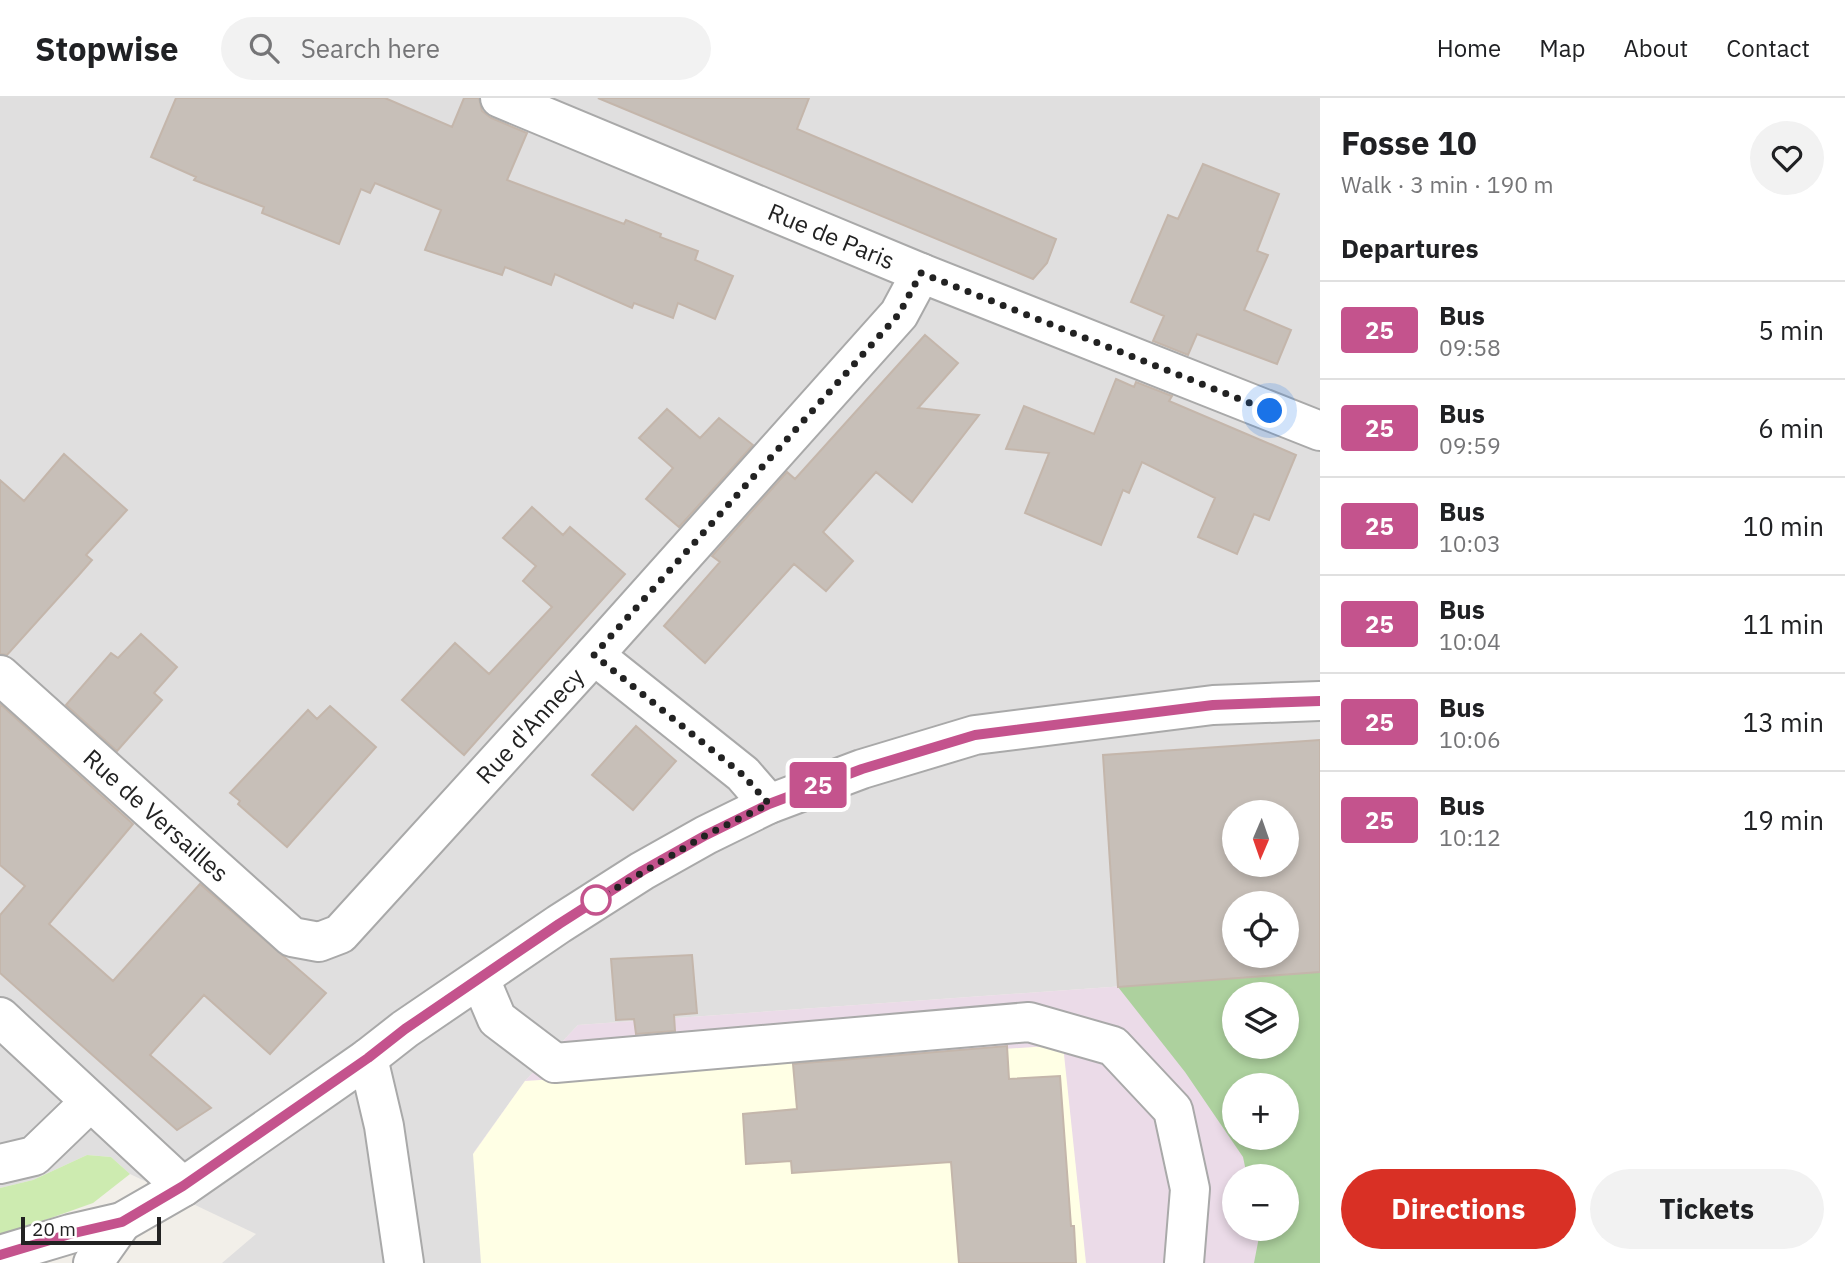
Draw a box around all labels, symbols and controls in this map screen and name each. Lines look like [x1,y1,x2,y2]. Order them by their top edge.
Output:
search box [221,17,711,80]
text: Stopwise [35,27,179,70]
icon: search [245,29,283,67]
text: Search here [301,31,440,65]
text: Home [1437,32,1501,64]
text: Map [1539,32,1585,64]
text: About [1623,32,1688,64]
text: Contact [1726,32,1810,64]
text: Fosse 10 [1341,121,1477,164]
button: heart [1750,121,1824,195]
text: Walk · 3 min · 190 m [1341,169,1554,199]
street label: Rue de Paris [763,195,900,276]
text: Departures [1341,231,1479,265]
text: Bus [1439,298,1485,332]
text: 5 min [1758,313,1824,347]
text: 25 [1365,314,1394,346]
text: 09:58 [1439,332,1501,362]
your location [1252,393,1287,428]
text: Bus [1439,396,1485,430]
text: 6 min [1758,411,1824,445]
text: 25 [1365,412,1394,444]
text: 09:59 [1439,430,1501,460]
text: Bus [1439,494,1485,528]
text: 10 min [1743,509,1824,543]
text: 25 [1365,510,1394,542]
text: 10:03 [1439,528,1501,558]
text: Bus [1439,592,1485,626]
text: 11 min [1743,607,1824,641]
text: 25 [1365,608,1394,640]
text: 10:04 [1439,626,1501,656]
street label: Rue d'Annecy [469,661,591,791]
text: Bus [1439,690,1485,724]
text: 13 min [1743,705,1824,739]
text: 25 [1365,706,1394,738]
text: 10:06 [1439,724,1501,754]
street label: Rue de Versailles [77,742,236,889]
line badge: 25 [786,762,850,808]
text: 25 [804,769,832,801]
text: Bus [1439,788,1485,822]
north arrow [1222,800,1298,877]
map controls [1222,800,1299,1241]
text: 19 min [1743,803,1824,837]
text: 25 [1365,804,1394,836]
text: 10:12 [1439,822,1501,852]
unlabelled marker [581,885,611,915]
button: locate [1222,891,1299,968]
button: layers [1222,982,1299,1059]
button: + [1222,1073,1299,1150]
button: − [1222,1164,1299,1241]
button: Directions [1341,1169,1576,1249]
button: Tickets [1590,1169,1824,1249]
scale bar [21,1214,161,1246]
text: 20 m [32,1217,76,1241]

